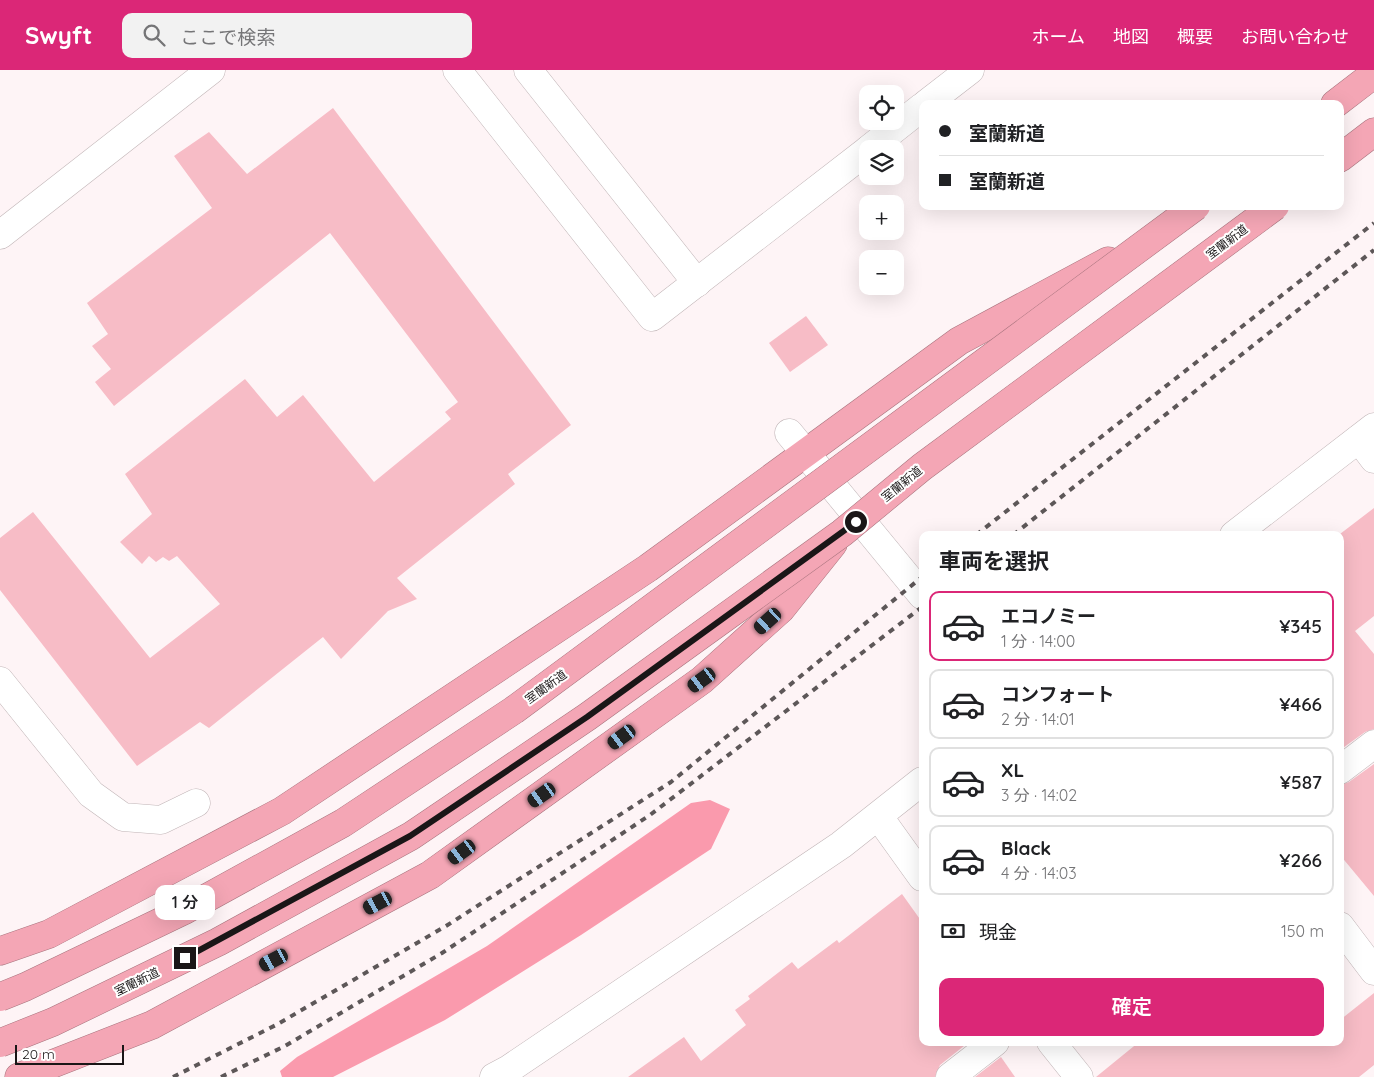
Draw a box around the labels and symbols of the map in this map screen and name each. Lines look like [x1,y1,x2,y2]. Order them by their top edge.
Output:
street label: 室蘭新道 [1203,221,1250,262]
street label: 室蘭新道 [878,463,925,505]
route start [845,511,867,533]
car [751,605,784,637]
car [685,665,718,695]
street label: 室蘭新道 [522,666,570,707]
car [605,722,638,752]
car [525,780,558,810]
car [445,837,478,867]
callout: 1 分 [155,886,215,920]
car [361,889,394,917]
car [257,946,290,974]
route end [174,947,196,969]
street label: 室蘭新道 [112,964,162,999]
scale bar [15,1042,124,1065]

